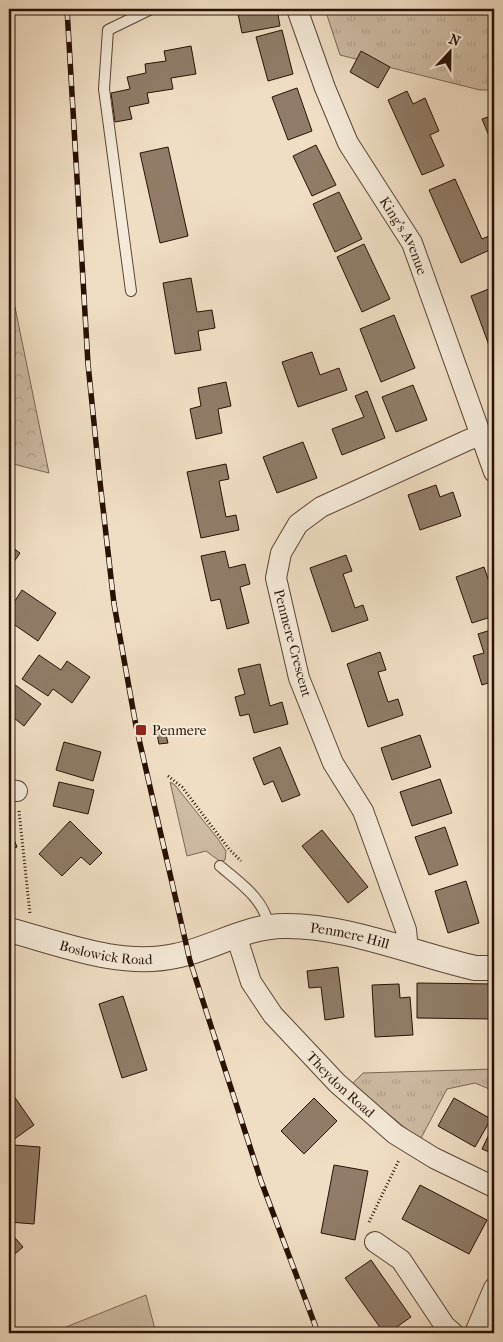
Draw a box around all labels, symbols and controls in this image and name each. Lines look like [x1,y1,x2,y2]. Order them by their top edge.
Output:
north arrow [426,28,476,78]
text: N [447,31,463,50]
street label: King's Avenue [376,194,431,277]
street label: Penmere Crescent [270,587,315,699]
place label: Penmere [152,722,207,739]
marker: Penmere [134,723,148,737]
street label: Penmere Hill [309,919,391,953]
street label: Boslowick Road [58,937,153,968]
street label: Theydon Road [303,1048,378,1122]

